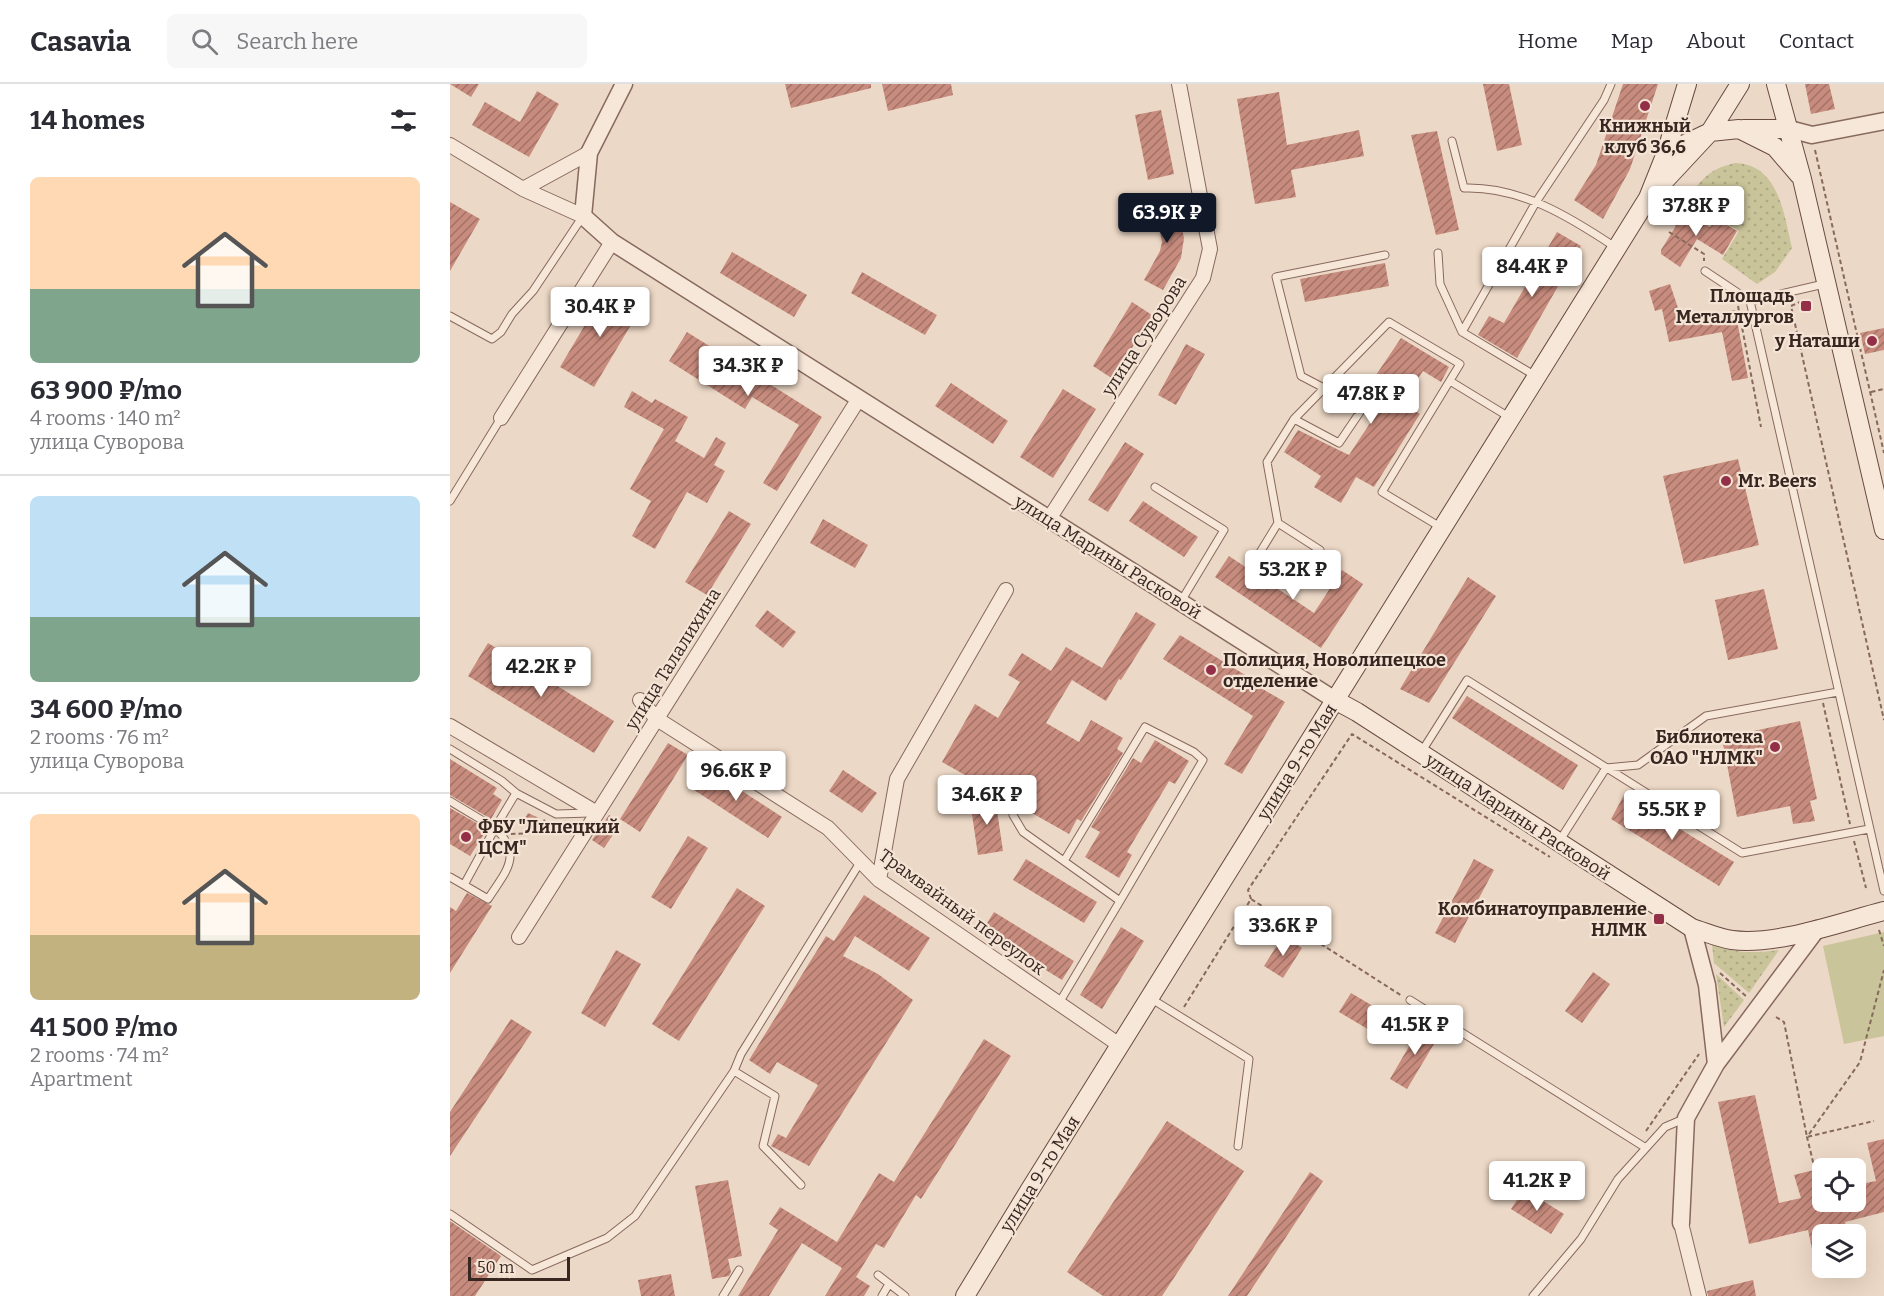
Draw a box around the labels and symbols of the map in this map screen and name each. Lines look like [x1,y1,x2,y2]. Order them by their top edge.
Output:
marker: Книжный клуб 36,6 [1638,99,1652,113]
place label: Книжный клуб 36,6 [1599,115,1691,158]
pin: 37.8K ₽ [1641,186,1751,237]
pin: 63.9K ₽ [1112,193,1222,244]
pin: 84.4K ₽ [1477,247,1587,298]
street label: улица Суворова [1096,272,1191,401]
place label: Площадь Металлургов [1676,285,1794,328]
pin: 30.4K ₽ [545,287,655,338]
marker: Площадь Металлургов [1799,299,1813,313]
place label: у Наташи [1774,330,1860,352]
marker: у Наташи [1865,334,1879,348]
pin: 34.3K ₽ [693,346,803,397]
pin: 47.8K ₽ [1316,374,1426,425]
place label: Mr. Beers [1738,470,1817,492]
marker: Mr. Beers [1719,474,1733,488]
street label: улица Марины Расковой [1009,490,1206,624]
pin: 53.2K ₽ [1238,550,1348,601]
street label: улица Талалихина [620,584,726,735]
pin: 42.2K ₽ [486,647,596,698]
place label: Полиция, Новолипецкое отделение [1223,649,1446,692]
marker: Полиция, Новолипецкое отделение [1204,663,1218,677]
street label: улица 9-го Мая [1252,700,1342,825]
place label: Библиотека ОАО "НЛМК" [1650,726,1763,769]
marker: Библиотека ОАО "НЛМК" [1768,740,1782,754]
street label: улица Марины Расковой [1420,748,1615,885]
pin: 96.6K ₽ [681,751,791,802]
pin: 34.6K ₽ [932,775,1042,826]
pin: 55.5K ₽ [1617,790,1727,841]
place label: ФБУ "Липецкий ЦСМ" [478,816,620,859]
marker: ФБУ "Липецкий ЦСМ" [459,830,473,844]
street label: Трамвайный переулок [875,844,1050,980]
place label: Комбинатоуправление НЛМК [1438,898,1647,941]
pin: 33.6K ₽ [1228,906,1338,957]
marker: Комбинатоуправление НЛМК [1652,912,1666,926]
pin: 41.5K ₽ [1360,1005,1470,1056]
street label: улица 9-го Мая [995,1112,1085,1237]
pin: 41.2K ₽ [1482,1161,1592,1212]
scale bar [468,1254,570,1282]

